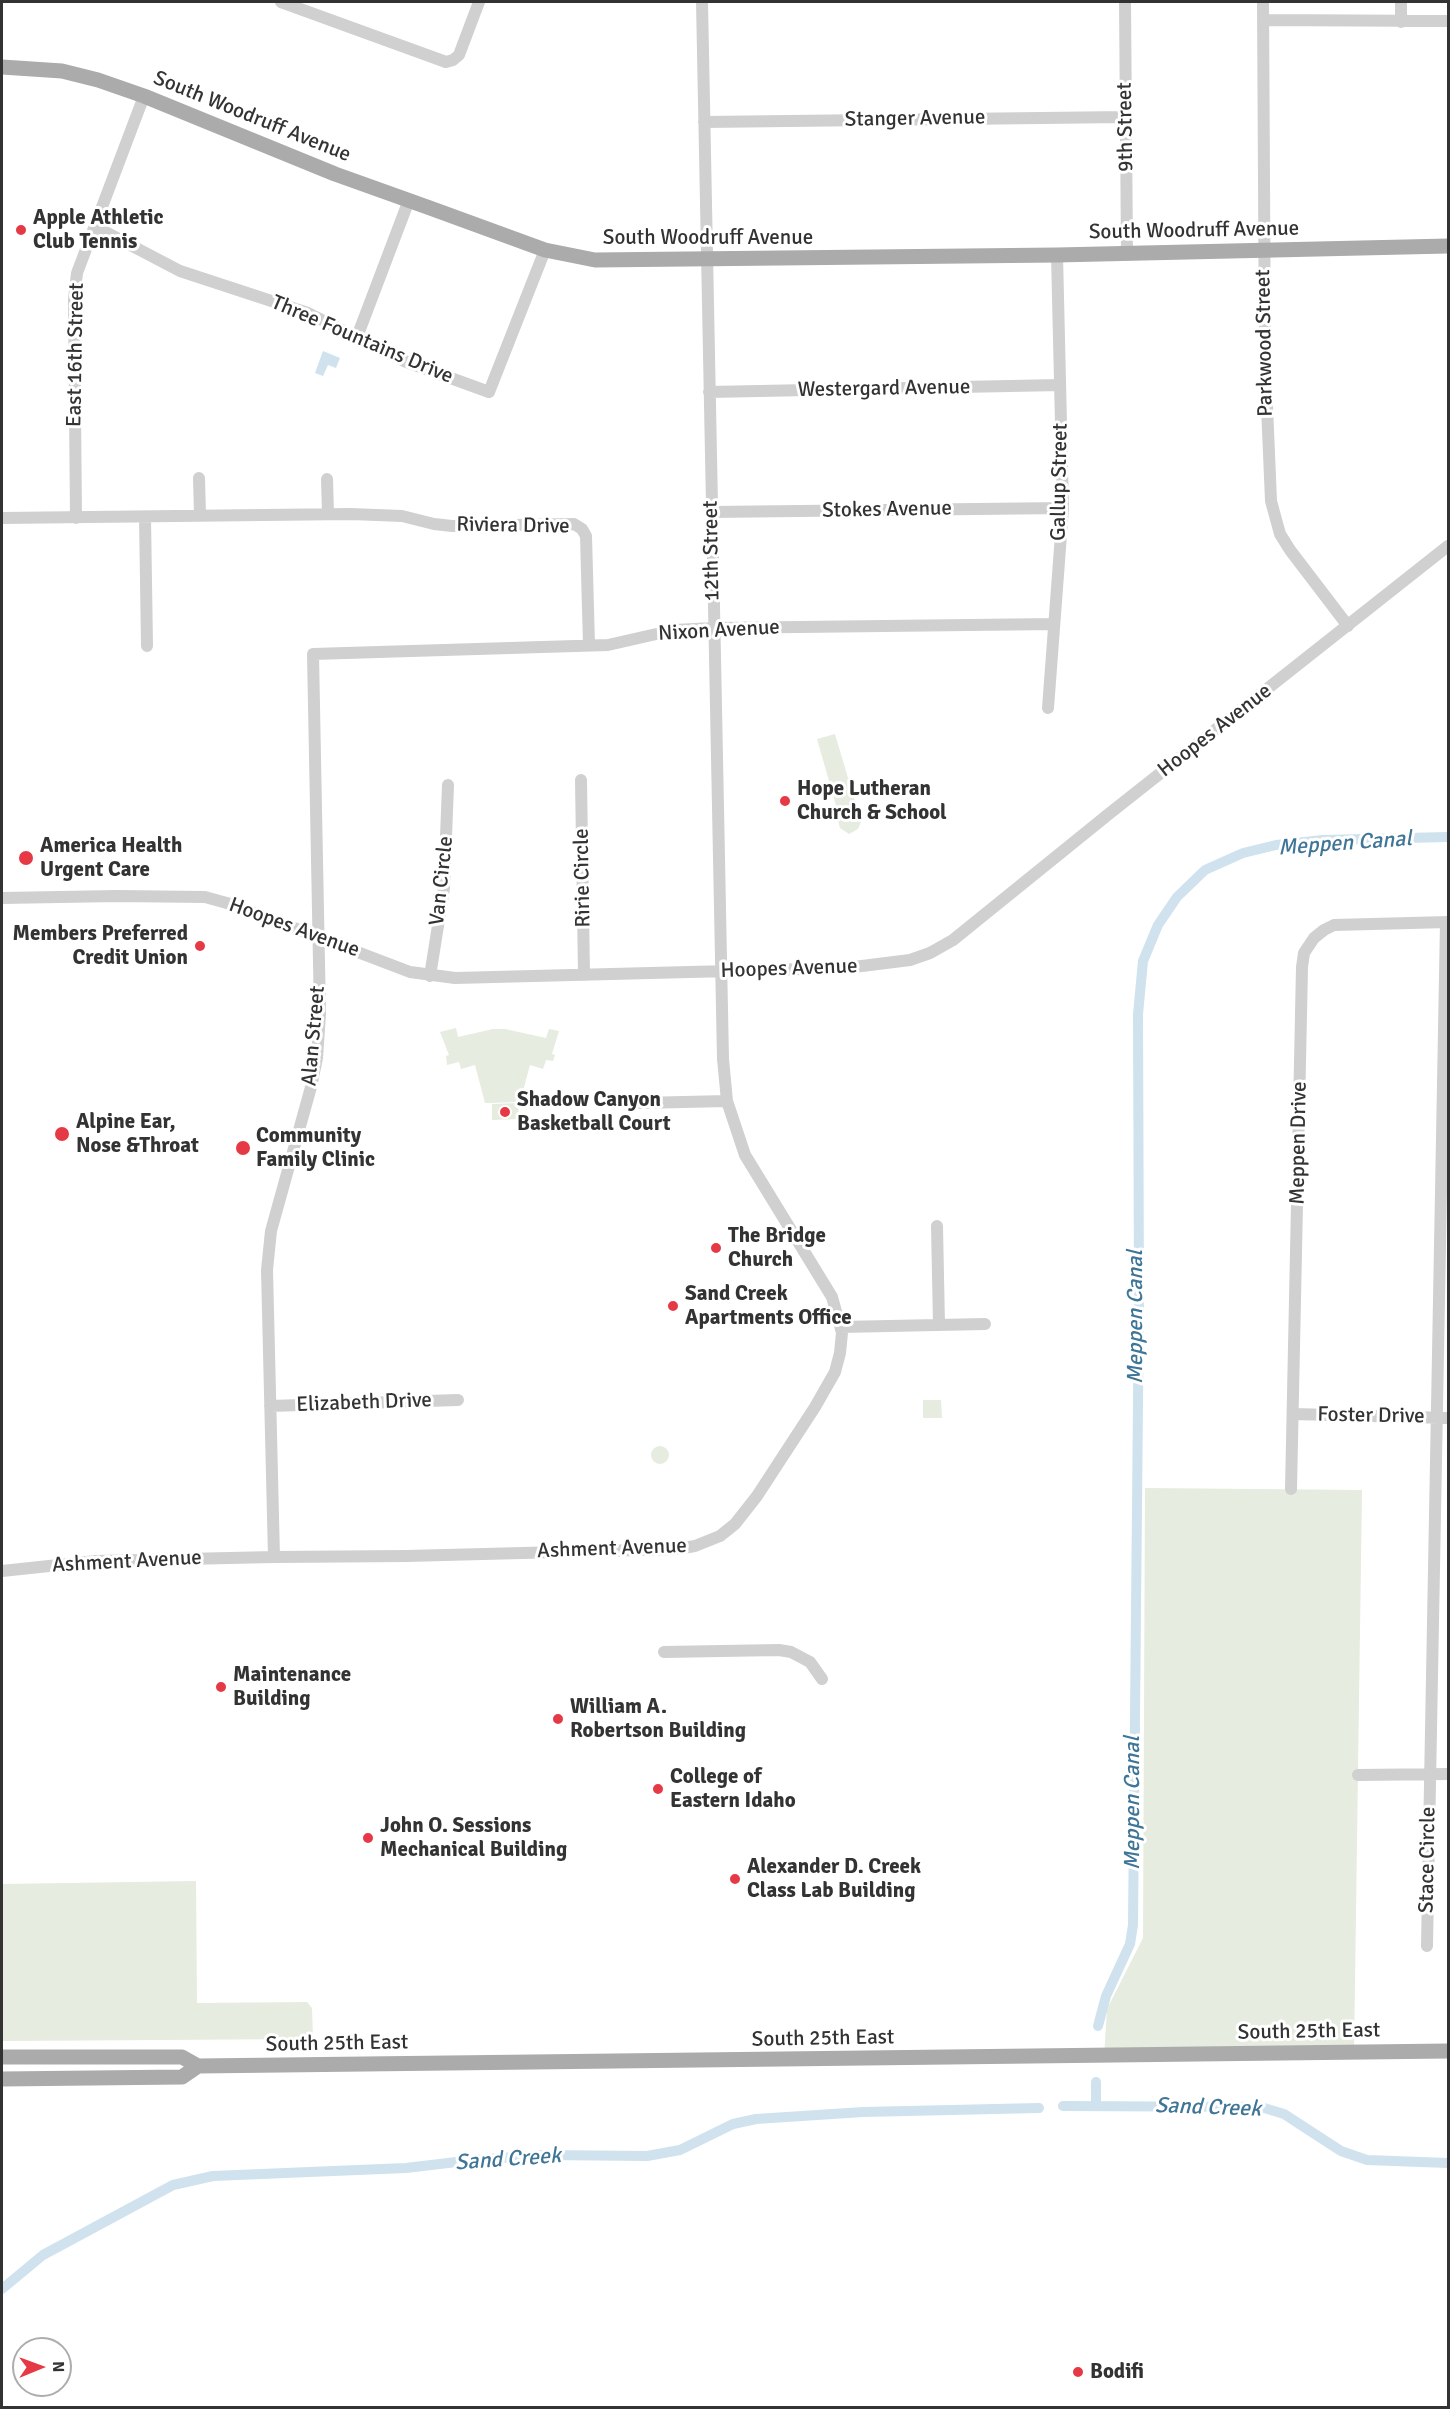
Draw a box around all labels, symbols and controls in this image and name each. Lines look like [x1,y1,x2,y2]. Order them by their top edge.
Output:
street label: South Woodruff Avenue [150,66,354,168]
street label: 9th Street [1113,82,1139,172]
street label: Stanger Avenue [844,105,986,133]
place label: Apple Athletic Club Tennis [33,205,164,255]
street label: South Woodruff Avenue [1089,217,1299,245]
marker: Apple Athletic Club Tennis [14,223,28,237]
street label: South Woodruff Avenue [603,225,813,251]
street label: Parkwood Street [1251,269,1279,417]
street label: East 16th Street [62,283,90,427]
street label: Three Fountains Drive [267,290,457,390]
street label: Westergard Avenue [797,375,971,403]
street label: Gallup Street [1046,423,1074,541]
street label: Stokes Avenue [822,496,952,524]
street label: 12th Street [699,500,725,602]
street label: Riviera Drive [456,512,570,540]
street label: Nixon Avenue [658,615,780,647]
street label: Hoopes Avenue [1153,679,1277,783]
place label: Hope Lutheran Church & School [797,776,947,826]
marker: Hope Lutheran Church & School [778,794,792,808]
water label: Meppen Canal [1277,826,1413,862]
street label: Ririe Circle [570,828,596,928]
place label: America Health Urgent Care [40,833,182,883]
street label: Van Circle [425,835,459,927]
marker: America Health Urgent Care [17,849,35,867]
street label: Hoopes Avenue [225,893,363,963]
place label: Members Preferred Credit Union [13,921,188,971]
marker: Members Preferred Credit Union [193,939,207,953]
street label: Hoopes Avenue [720,954,858,984]
street label: Alan Street [297,985,331,1087]
street label: Meppen Drive [1285,1081,1313,1205]
place label: Shadow Canyon Basketball Court [517,1087,671,1137]
marker: Shadow Canyon Basketball Court [498,1105,512,1119]
place label: Alpine Ear, Nose &Throat [76,1109,199,1159]
place label: Community Family Clinic [256,1123,375,1173]
marker: Alpine Ear, Nose &Throat [53,1125,71,1143]
marker: Community Family Clinic [234,1139,252,1157]
place label: The Bridge Church [728,1223,826,1273]
marker: The Bridge Church [709,1241,723,1255]
water label: Meppen Canal [1123,1250,1149,1384]
place label: Sand Creek Apartments Office [685,1281,852,1331]
marker: Sand Creek Apartments Office [666,1299,680,1313]
street label: Elizabeth Drive [296,1388,432,1418]
street label: Foster Drive [1317,1402,1425,1430]
street label: Ashment Avenue [537,1534,687,1564]
street label: Ashment Avenue [52,1545,202,1579]
place label: Maintenance Building [233,1662,351,1712]
marker: Maintenance Building [214,1680,228,1694]
place label: William A. Robertson Building [570,1694,746,1744]
marker: William A. Robertson Building [551,1712,565,1726]
water label: Meppen Canal [1120,1736,1146,1870]
place label: College of Eastern Idaho [670,1764,796,1814]
marker: College of Eastern Idaho [651,1782,665,1796]
street label: Stace Circle [1414,1807,1442,1913]
place label: John O. Sessions Mechanical Building [380,1813,567,1863]
marker: John O. Sessions Mechanical Building [361,1831,375,1845]
place label: Alexander D. Creek Class Lab Building [747,1854,921,1904]
marker: Alexander D. Creek Class Lab Building [728,1872,742,1886]
street label: South 25th East [1238,2018,1380,2046]
street label: South 25th East [752,2025,894,2053]
street label: South 25th East [266,2030,408,2058]
water label: Sand Creek [1155,2093,1261,2123]
water label: Sand Creek [454,2143,562,2177]
north arrow [12,2337,72,2397]
place label: Bodifi [1090,2359,1144,2385]
text: N [48,2361,68,2372]
marker: Bodifi [1071,2365,1085,2379]

